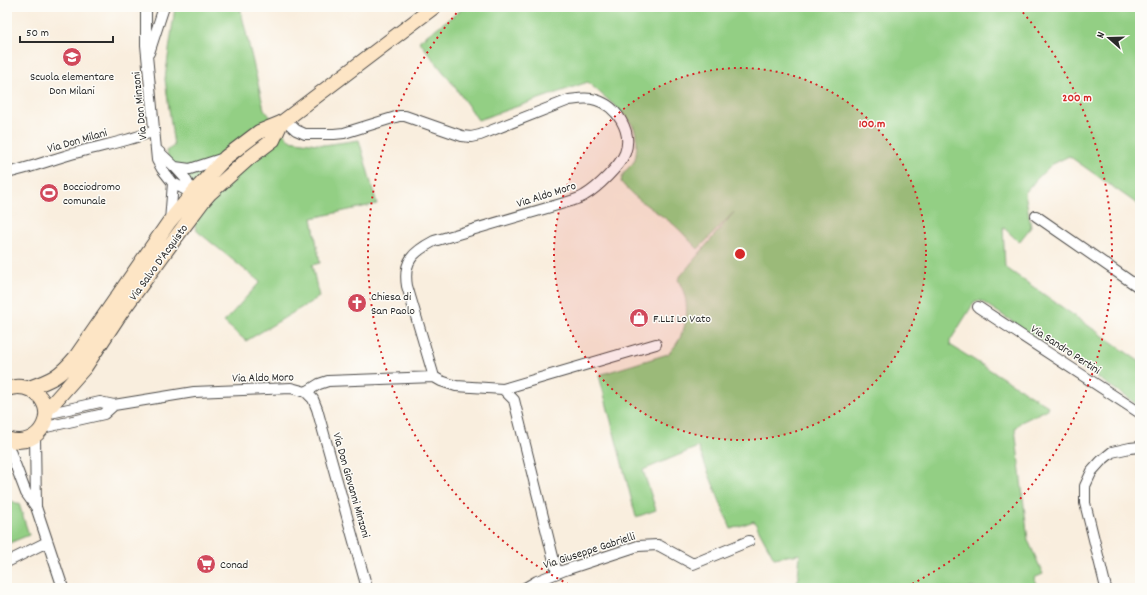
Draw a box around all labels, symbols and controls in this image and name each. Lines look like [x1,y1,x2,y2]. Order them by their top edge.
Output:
scale bar [20,18,113,44]
north arrow [1089,18,1129,58]
text: 50 m [26,25,49,42]
text: N [1093,29,1110,41]
school or university icon: Scuola elementare Don Milani [61,46,83,68]
place label: Scuola elementare Don Milani [30,69,114,100]
street label: Via Don Minzoni [128,71,153,141]
text: 200 m [1062,90,1092,107]
text: 100 m [859,116,885,133]
street label: Via Don Milani [45,125,109,158]
street label: Via Aldo Moro [515,178,578,213]
place label: Bocciodromo comunale [63,179,120,210]
sports icon: Bocciodromo comunale [38,182,60,204]
street label: Via Salvo D'Acquisto [126,221,193,305]
centre of rings [733,247,747,261]
place label: Chiesa di San Paolo [371,289,415,320]
church icon: Chiesa di San Paolo [346,292,368,314]
shop icon: F.LLI Lo Vato [628,307,650,329]
place label: F.LLI Lo Vato [653,311,711,328]
street label: Via Sandro Pertini [1027,321,1104,379]
street label: Via Aldo Moro [232,369,294,388]
street label: Via Don Giovanni Minzoni [327,431,374,540]
street label: Via Giuseppe Gabrielli [541,529,638,574]
supermarket icon: Conad [195,553,217,575]
place label: Conad [220,557,248,574]

